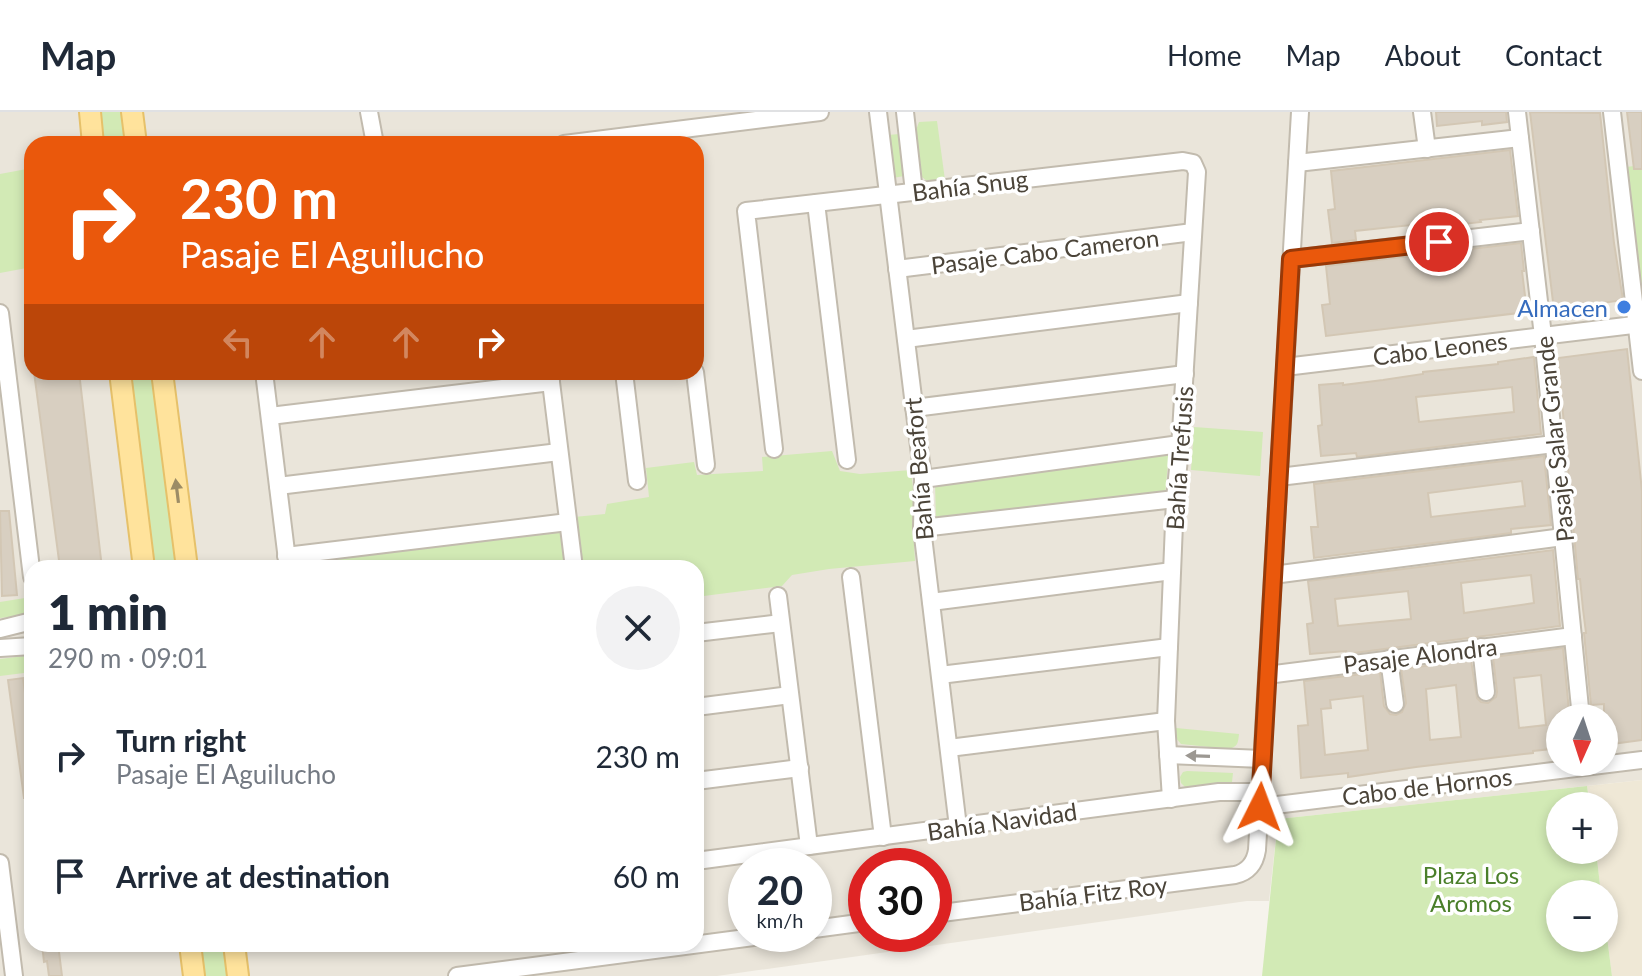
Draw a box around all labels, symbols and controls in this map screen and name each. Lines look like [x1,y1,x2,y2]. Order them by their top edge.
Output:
text: Map [40,32,116,78]
text: Home [1167,38,1242,72]
text: Map [1286,38,1341,72]
text: About [1385,38,1461,72]
text: Contact [1505,38,1602,72]
text: 230 m [180,164,338,231]
street label: Bahía Snug [910,164,1030,206]
icon: right [48,168,152,272]
pin [1405,208,1473,276]
icon: arrive [1417,220,1461,264]
street label: Pasaje Cabo Cameron [929,223,1161,279]
text: Pasaje El Aguilucho [180,232,484,276]
place label: Almacen [1517,293,1608,322]
marker: Almacen [1615,298,1633,316]
icon: left [216,320,260,364]
icon: ahead [300,320,344,364]
icon: ahead [384,320,428,364]
icon: right [468,320,512,364]
street label: Cabo Leones [1371,325,1509,371]
street label: Pasaje Salar Grande [1529,335,1579,543]
street label: Bahía Trefusis [1159,385,1199,531]
street label: Bahía Beafort [897,396,939,542]
one-way arrow [170,478,183,503]
text: 1 min [48,583,168,640]
button: close [596,586,680,670]
street label: Pasaje Alondra [1341,631,1499,679]
text: 290 m · 09:01 [48,642,208,674]
north arrow [1546,704,1618,776]
map controls [1546,704,1618,952]
text: Turn right [116,722,246,758]
icon: right [48,734,92,778]
text: 230 m [595,738,680,774]
one-way arrow [1185,749,1210,762]
text: Pasaje El Aguilucho [116,758,336,790]
street label: Cabo de Hornos [1340,761,1514,811]
position arrow [1218,765,1302,849]
button: + [1546,792,1618,864]
street label: Bahía Navidad [925,796,1079,846]
speed limit sign: 30 [848,848,952,952]
icon: arrive [48,854,92,898]
text: Arrive at destination [116,858,390,894]
text: 60 m [613,858,680,894]
park label: Plaza Los Aromos [1423,860,1519,917]
text: 20 [757,866,803,914]
street label: Bahía Fitz Roy [1017,869,1169,916]
button: − [1546,880,1618,952]
text: km/h [757,908,803,932]

